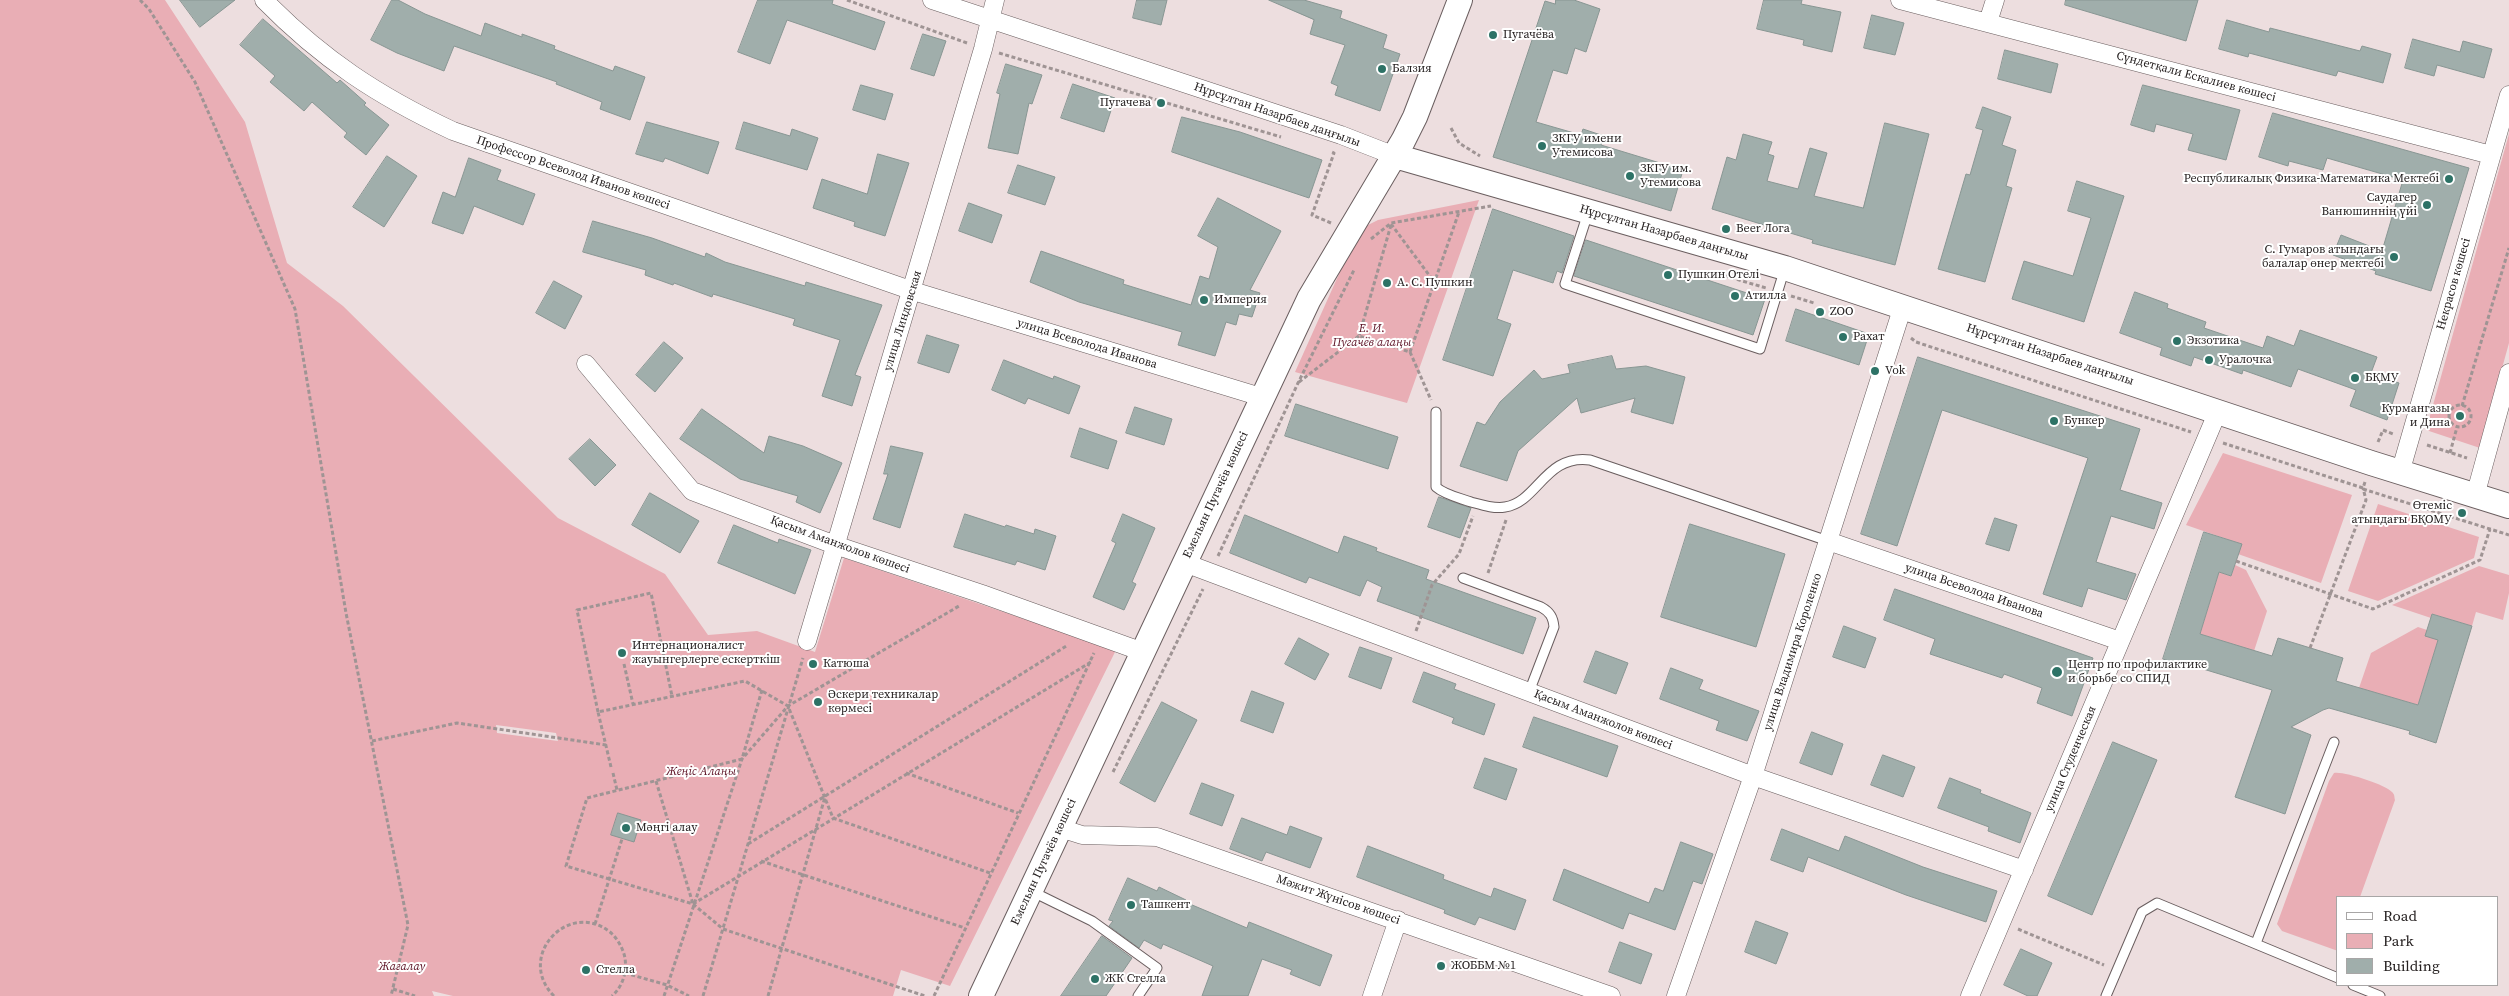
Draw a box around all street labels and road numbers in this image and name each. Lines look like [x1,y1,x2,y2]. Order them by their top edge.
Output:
street label: Сүндетқали Есқалиев көшесі [2115,49,2277,105]
street label: Нұрсұлтан Назарбаев даңғылы [1192,80,1362,150]
street label: Профессор Всеволод Иванов көшесі [474,133,672,213]
street label: Нұрсұлтан Назарбаев даңғылы [1578,202,1750,264]
street label: Некрасов көшесі [2434,236,2474,332]
street label: улица Линдовская [881,269,925,373]
street label: улица Всеволода Иванова [1015,316,1159,372]
street label: Нұрсұлтан Назарбаев даңғылы [1965,321,2135,389]
street label: Емельян Пугачёв көшесі [1180,429,1252,561]
street label: Қасым Аманжолов көшесі [768,513,912,577]
street label: улица Всеволода Иванова [1903,560,2045,622]
street label: улица Владимира Короленко [1761,571,1825,733]
street label: Қасым Аманжолов көшесі [1532,687,1674,753]
street label: улица Студенческая [2042,704,2100,814]
street label: Емельян Пугачёв көшесі [1008,796,1080,928]
street label: Мәжит Жүнісов көшесі [1274,872,1402,928]

